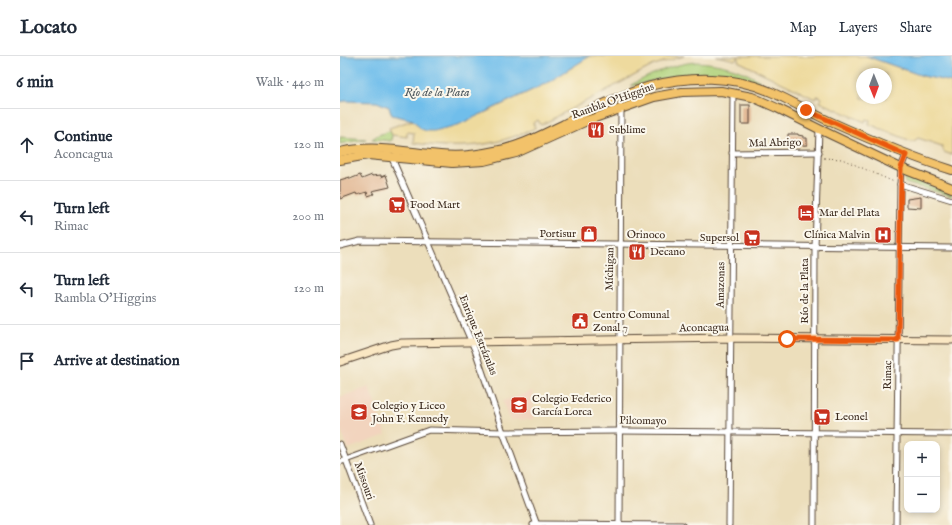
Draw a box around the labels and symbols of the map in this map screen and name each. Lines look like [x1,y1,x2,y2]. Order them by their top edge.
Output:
north arrow [856,68,892,104]
street label: Rambla O'Higgins [570,80,656,122]
water label: Río de la Plata [404,85,470,100]
route end [797,101,815,119]
restaurant icon: Sublime [586,120,606,140]
place label: Sublime [609,123,646,137]
street label: Mal Abrigo [749,136,801,150]
supermarket icon: Food Mart [387,195,407,215]
place label: Food Mart [410,198,460,212]
hotel icon: Mar del Plata [796,203,816,223]
place label: Mar del Plata [819,206,880,220]
shop icon: Portisur [579,224,599,244]
hospital icon: Clínica Malvin [873,225,893,245]
place label: Portisur [540,227,576,241]
street label: Orinoco [627,228,665,242]
supermarket icon: Supersol [742,228,762,248]
place label: Clínica Malvin [804,228,870,242]
place label: Supersol [700,231,739,245]
restaurant icon: Decano [627,242,647,262]
place label: Decano [650,245,685,259]
street label: Míchigan [603,247,617,291]
street label: Río de la Plata [798,258,812,324]
street label: Amazonas [714,262,728,309]
street label: Enrique Estrázulas [455,293,501,377]
place label: Centro Comunal Zonal 7 [593,308,669,335]
public building icon: Centro Comunal Zonal 7 [570,311,590,331]
street label: Aconcagua [678,321,729,335]
route start [778,330,796,348]
street label: Rimac [881,360,895,390]
place label: Colegio Federico García Lorca [532,392,611,419]
school or university icon: Colegio Federico García Lorca [509,395,529,415]
place label: Colegio y Liceo John F. Kennedy [370,399,449,426]
school or university icon: Colegio y Liceo John F. Kennedy [349,402,369,422]
supermarket icon: Leonel [812,407,832,427]
place label: Leonel [835,410,868,424]
street label: Pilcomayo [619,414,667,428]
street label: Missouri [351,460,377,502]

